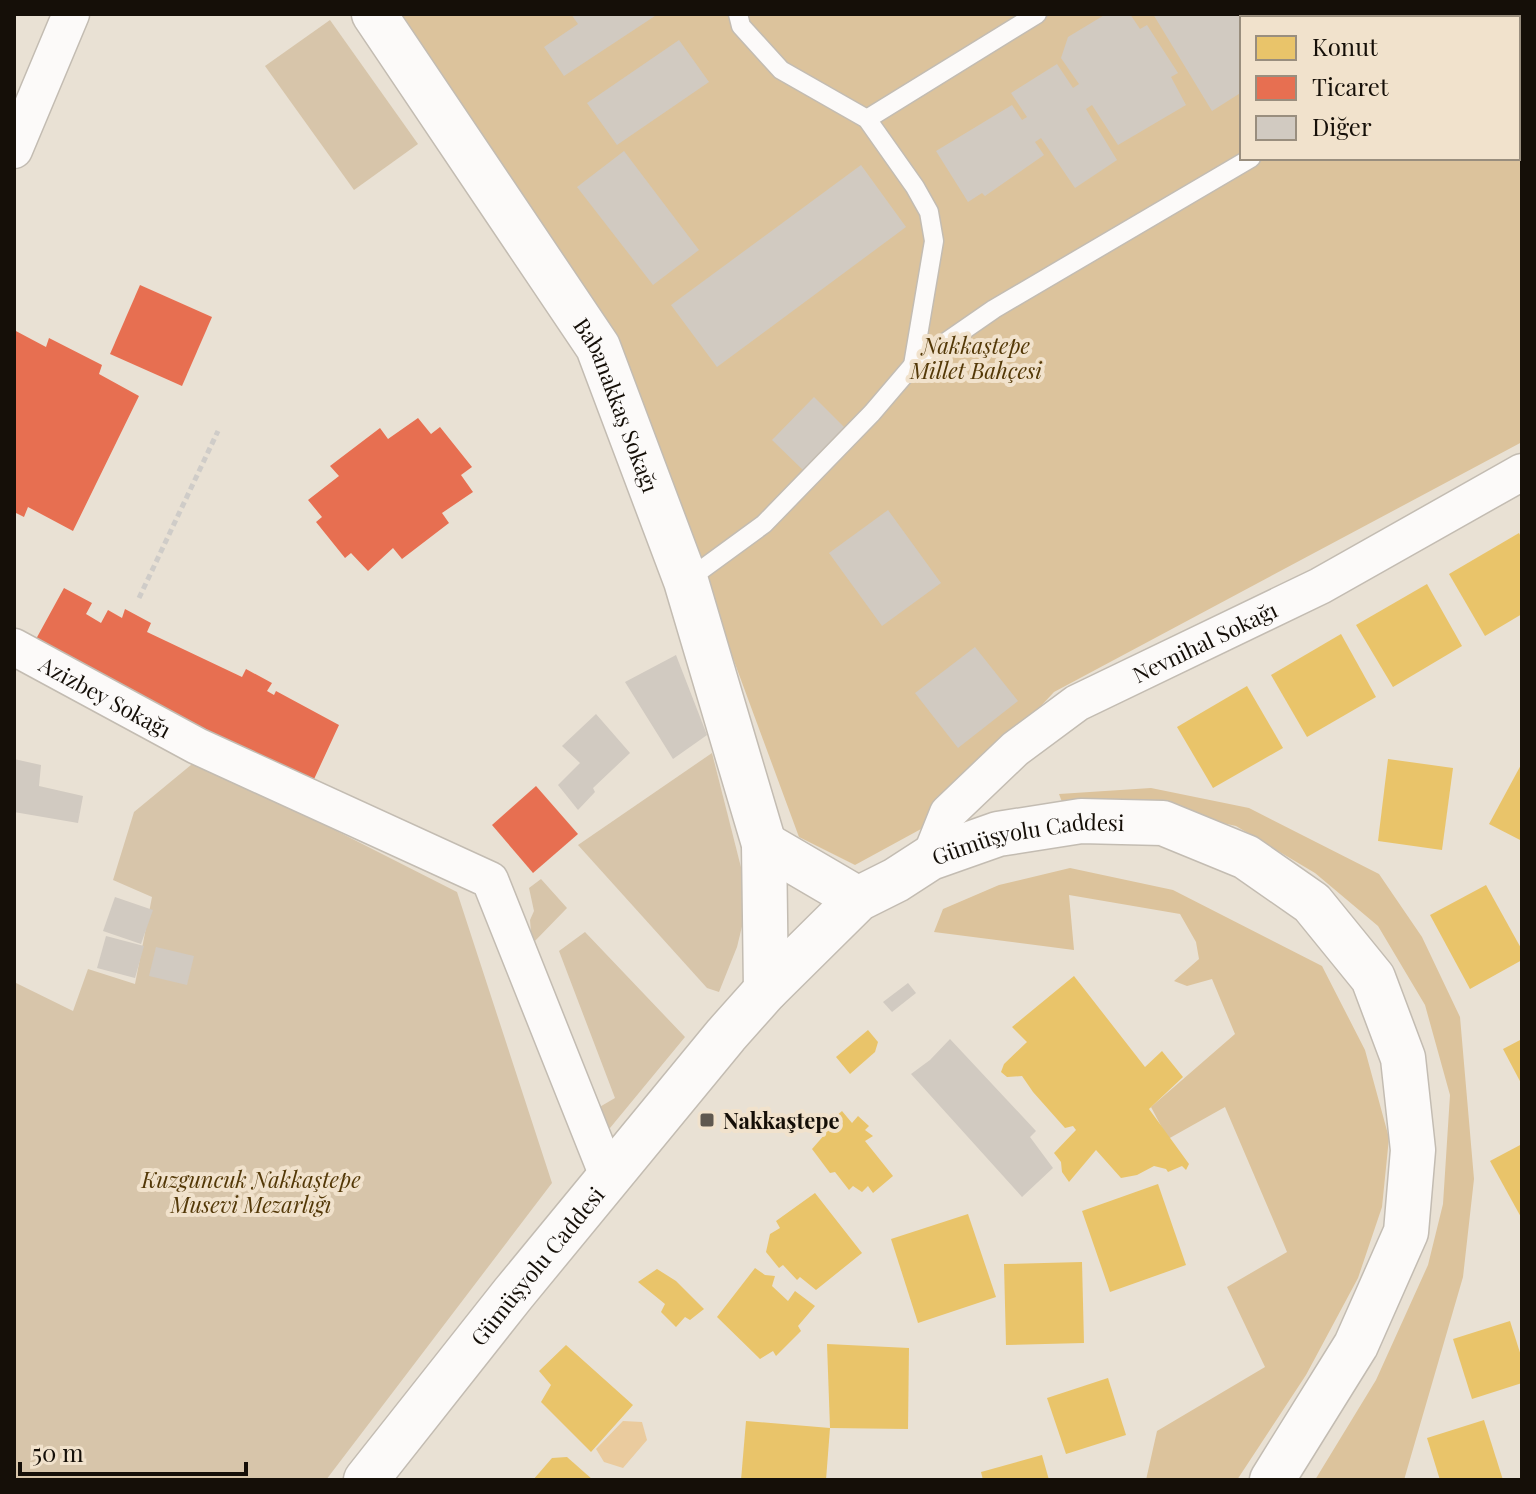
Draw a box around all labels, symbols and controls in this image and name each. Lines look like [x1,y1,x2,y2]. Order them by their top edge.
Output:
legend [1240,16,1520,160]
text: Konut [1312,30,1378,62]
text: Ticaret [1312,70,1389,102]
text: Diğer [1312,110,1372,142]
street label: Babanakkaş Sokağı [567,312,666,496]
park label: Nakkaştepe Millet Bahçesi [909,330,1042,385]
street label: Nevnihal Sokağı [1127,594,1282,689]
street label: Azizbey Sokağı [34,648,177,744]
street label: Gümüşyolu Caddesi [927,806,1125,871]
place label: Nakkaştepe [723,1105,840,1135]
marker: Nakkaştepe [698,1111,716,1129]
park label: Kuzguncuk Nakkaştepe Musevi Mezarlığı [140,1164,361,1219]
street label: Gümüşyolu Caddesi [463,1180,611,1352]
scale bar [20,1426,246,1476]
text: 50 m [32,1436,84,1468]

